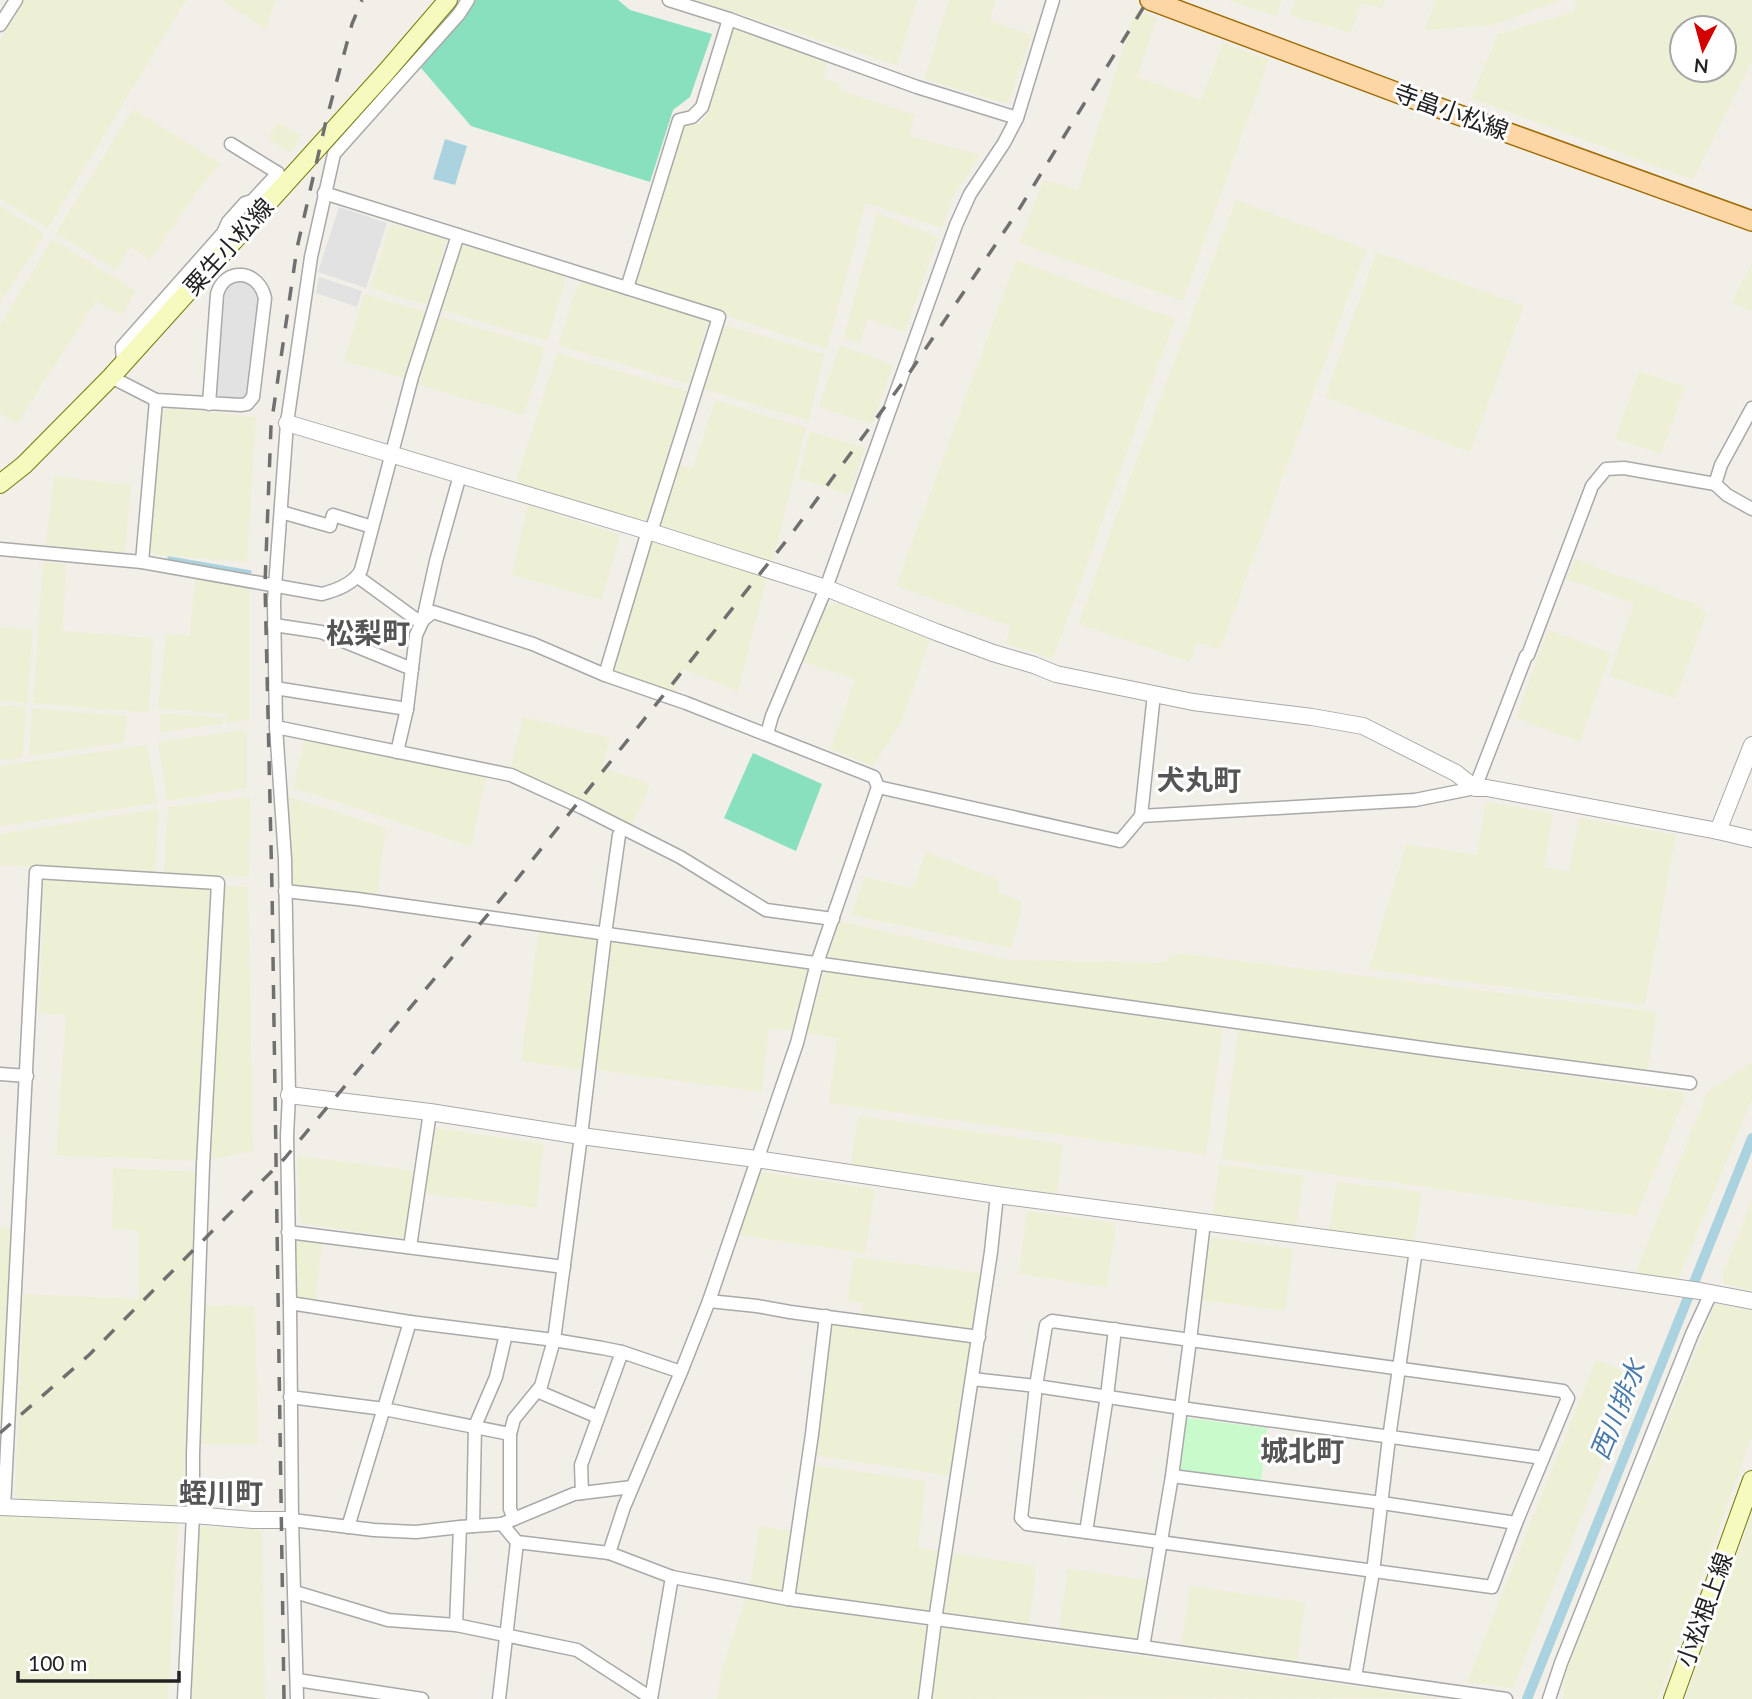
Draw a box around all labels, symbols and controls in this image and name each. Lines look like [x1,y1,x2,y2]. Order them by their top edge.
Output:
north arrow [1668,14,1738,84]
text: N [1693,54,1710,79]
street label: 寺畠小松線 [1390,76,1513,145]
street label: 粟生小松線 [177,192,279,300]
district label: 松梨町 [326,615,410,649]
district label: 犬丸町 [1157,762,1241,796]
water label: 西川排水 [1583,1353,1653,1464]
district label: 城北町 [1260,1433,1344,1467]
district label: 蛭川町 [179,1475,263,1509]
street label: 小松根上線 [1669,1548,1738,1671]
scale bar [18,1640,178,1684]
text: 100 m [28,1650,87,1675]

